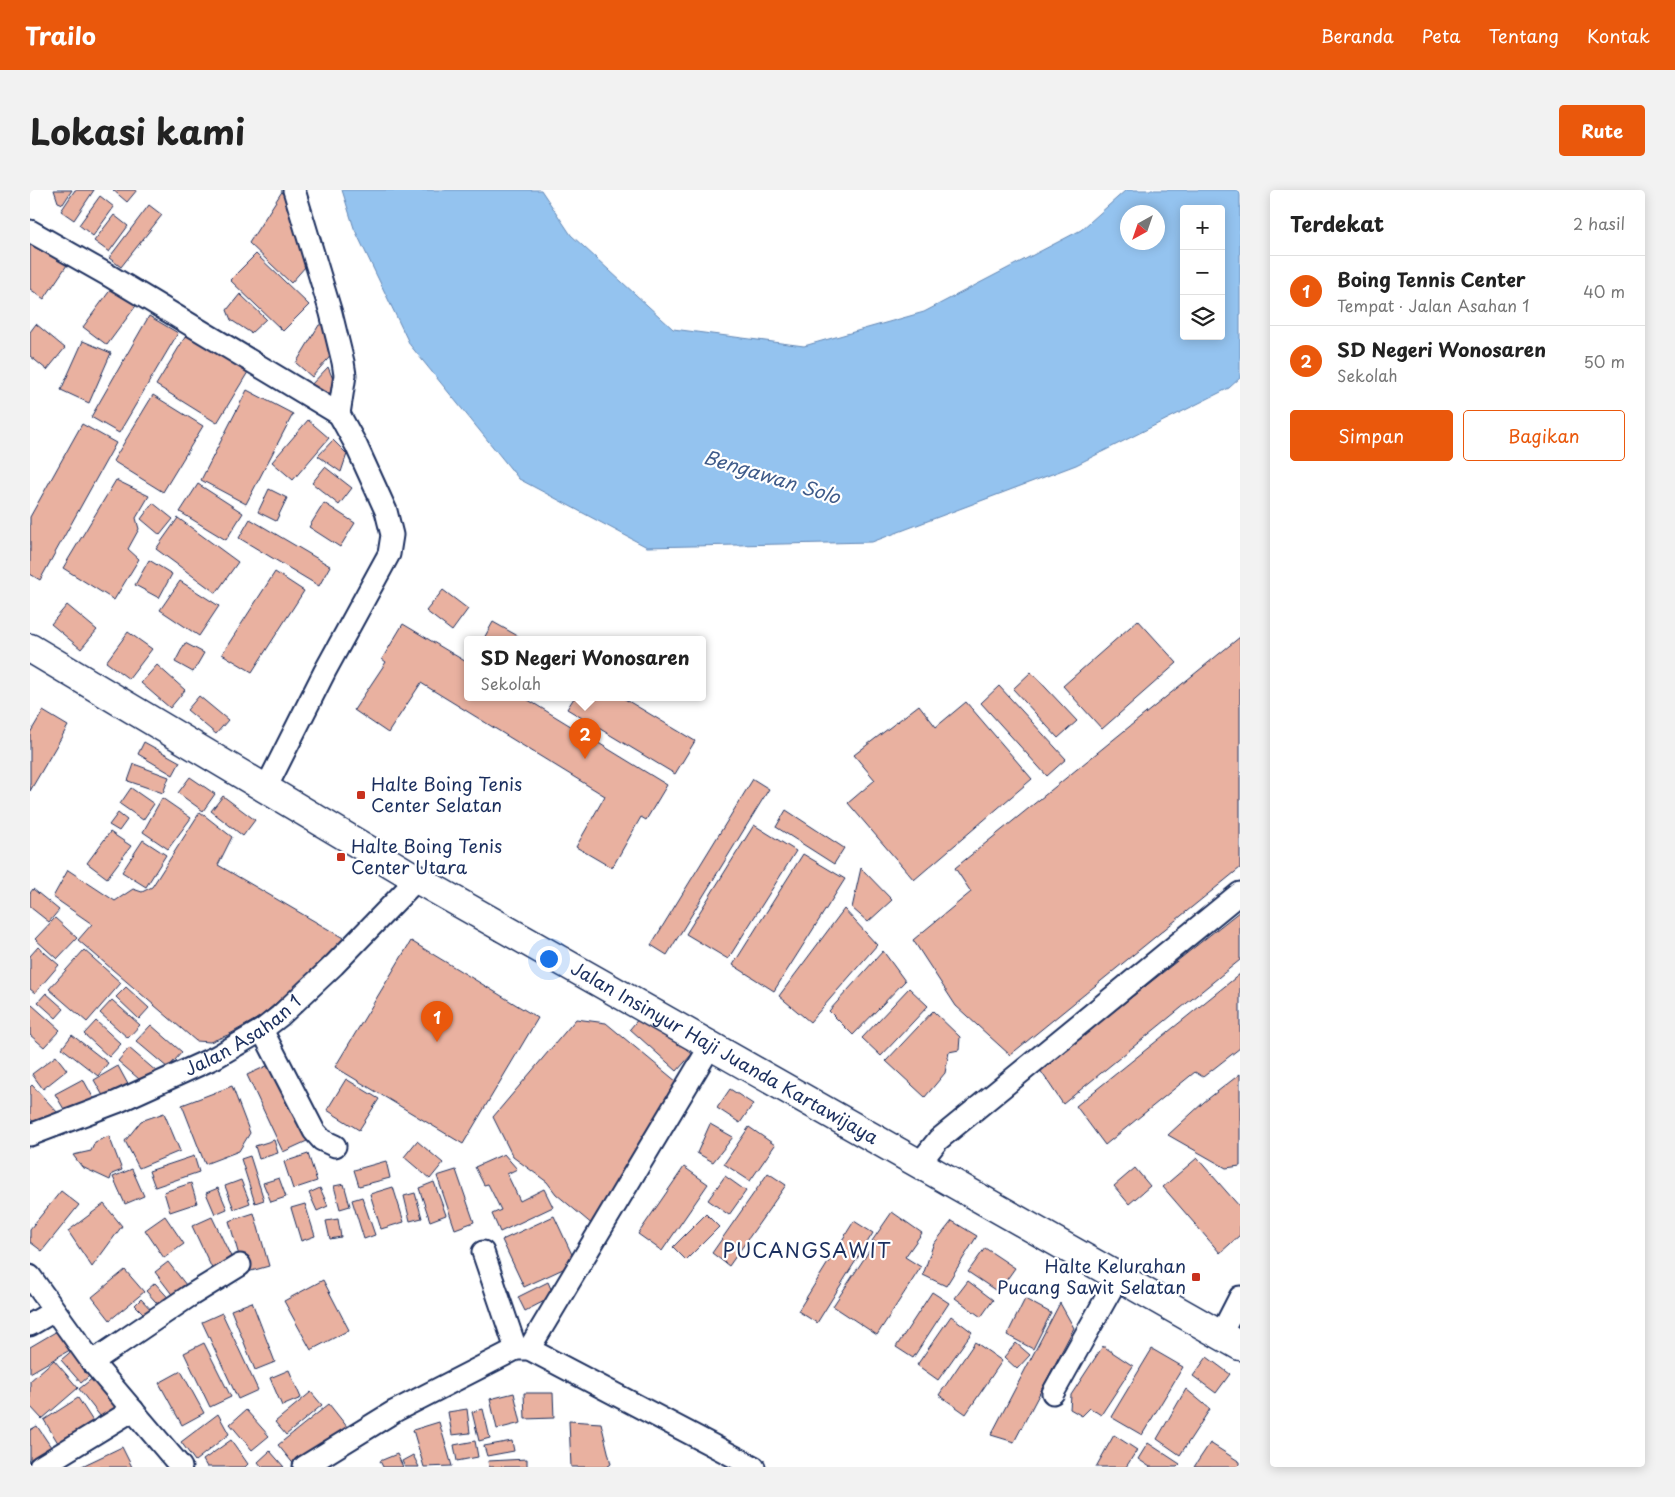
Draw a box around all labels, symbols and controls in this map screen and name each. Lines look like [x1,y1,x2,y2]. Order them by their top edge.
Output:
text: Trailo [25,17,96,53]
text: Beranda [1321,22,1394,49]
text: Peta [1422,22,1460,49]
text: Tentang [1488,22,1559,49]
text: Kontak [1587,22,1650,49]
text: Lokasi kami [30,104,245,157]
button: Rute [1559,105,1645,156]
north arrow [1120,205,1165,250]
map controls [1180,205,1225,340]
button: + [1180,205,1225,250]
text: Terdekat [1290,207,1384,239]
text: 2 hasil [1573,211,1625,235]
button: − [1180,250,1225,295]
text: Boing Tennis Center [1337,265,1526,293]
text: 1 [1302,279,1310,303]
text: 40 m [1583,279,1625,303]
text: Tempat · Jalan Asahan 1 [1337,293,1529,317]
button: layers [1180,295,1225,340]
text: SD Negeri Wonosaren [1337,335,1546,363]
text: 2 [1300,349,1312,373]
text: 50 m [1584,349,1625,373]
text: Sekolah [1337,363,1398,387]
button: Simpan [1290,410,1453,461]
button: Bagikan [1463,410,1625,461]
water label: Bengawan Solo [701,442,845,510]
popup [464,636,706,701]
text: SD Negeri Wonosaren [481,643,689,671]
text: Sekolah [481,671,541,695]
pin: 2 [569,718,601,759]
place label: Halte Boing Tenis Center Selatan [371,770,522,818]
marker: Halte Boing Tenis Center Selatan [355,789,367,801]
place label: Halte Boing Tenis Center Utara [351,832,502,880]
marker: Halte Boing Tenis Center Utara [335,851,347,863]
your location [536,946,562,972]
street label: Jalan Insinyur Haji Juanda Kartawijaya [566,954,884,1150]
street label: Jalan Asahan 1 [180,988,307,1082]
pin: 1 [421,1001,453,1042]
district label: PUCANGSAWIT [722,1235,892,1265]
place label: Halte Kelurahan Pucang Sawit Selatan [997,1252,1186,1300]
marker: Halte Kelurahan Pucang Sawit Selatan [1190,1271,1202,1283]

